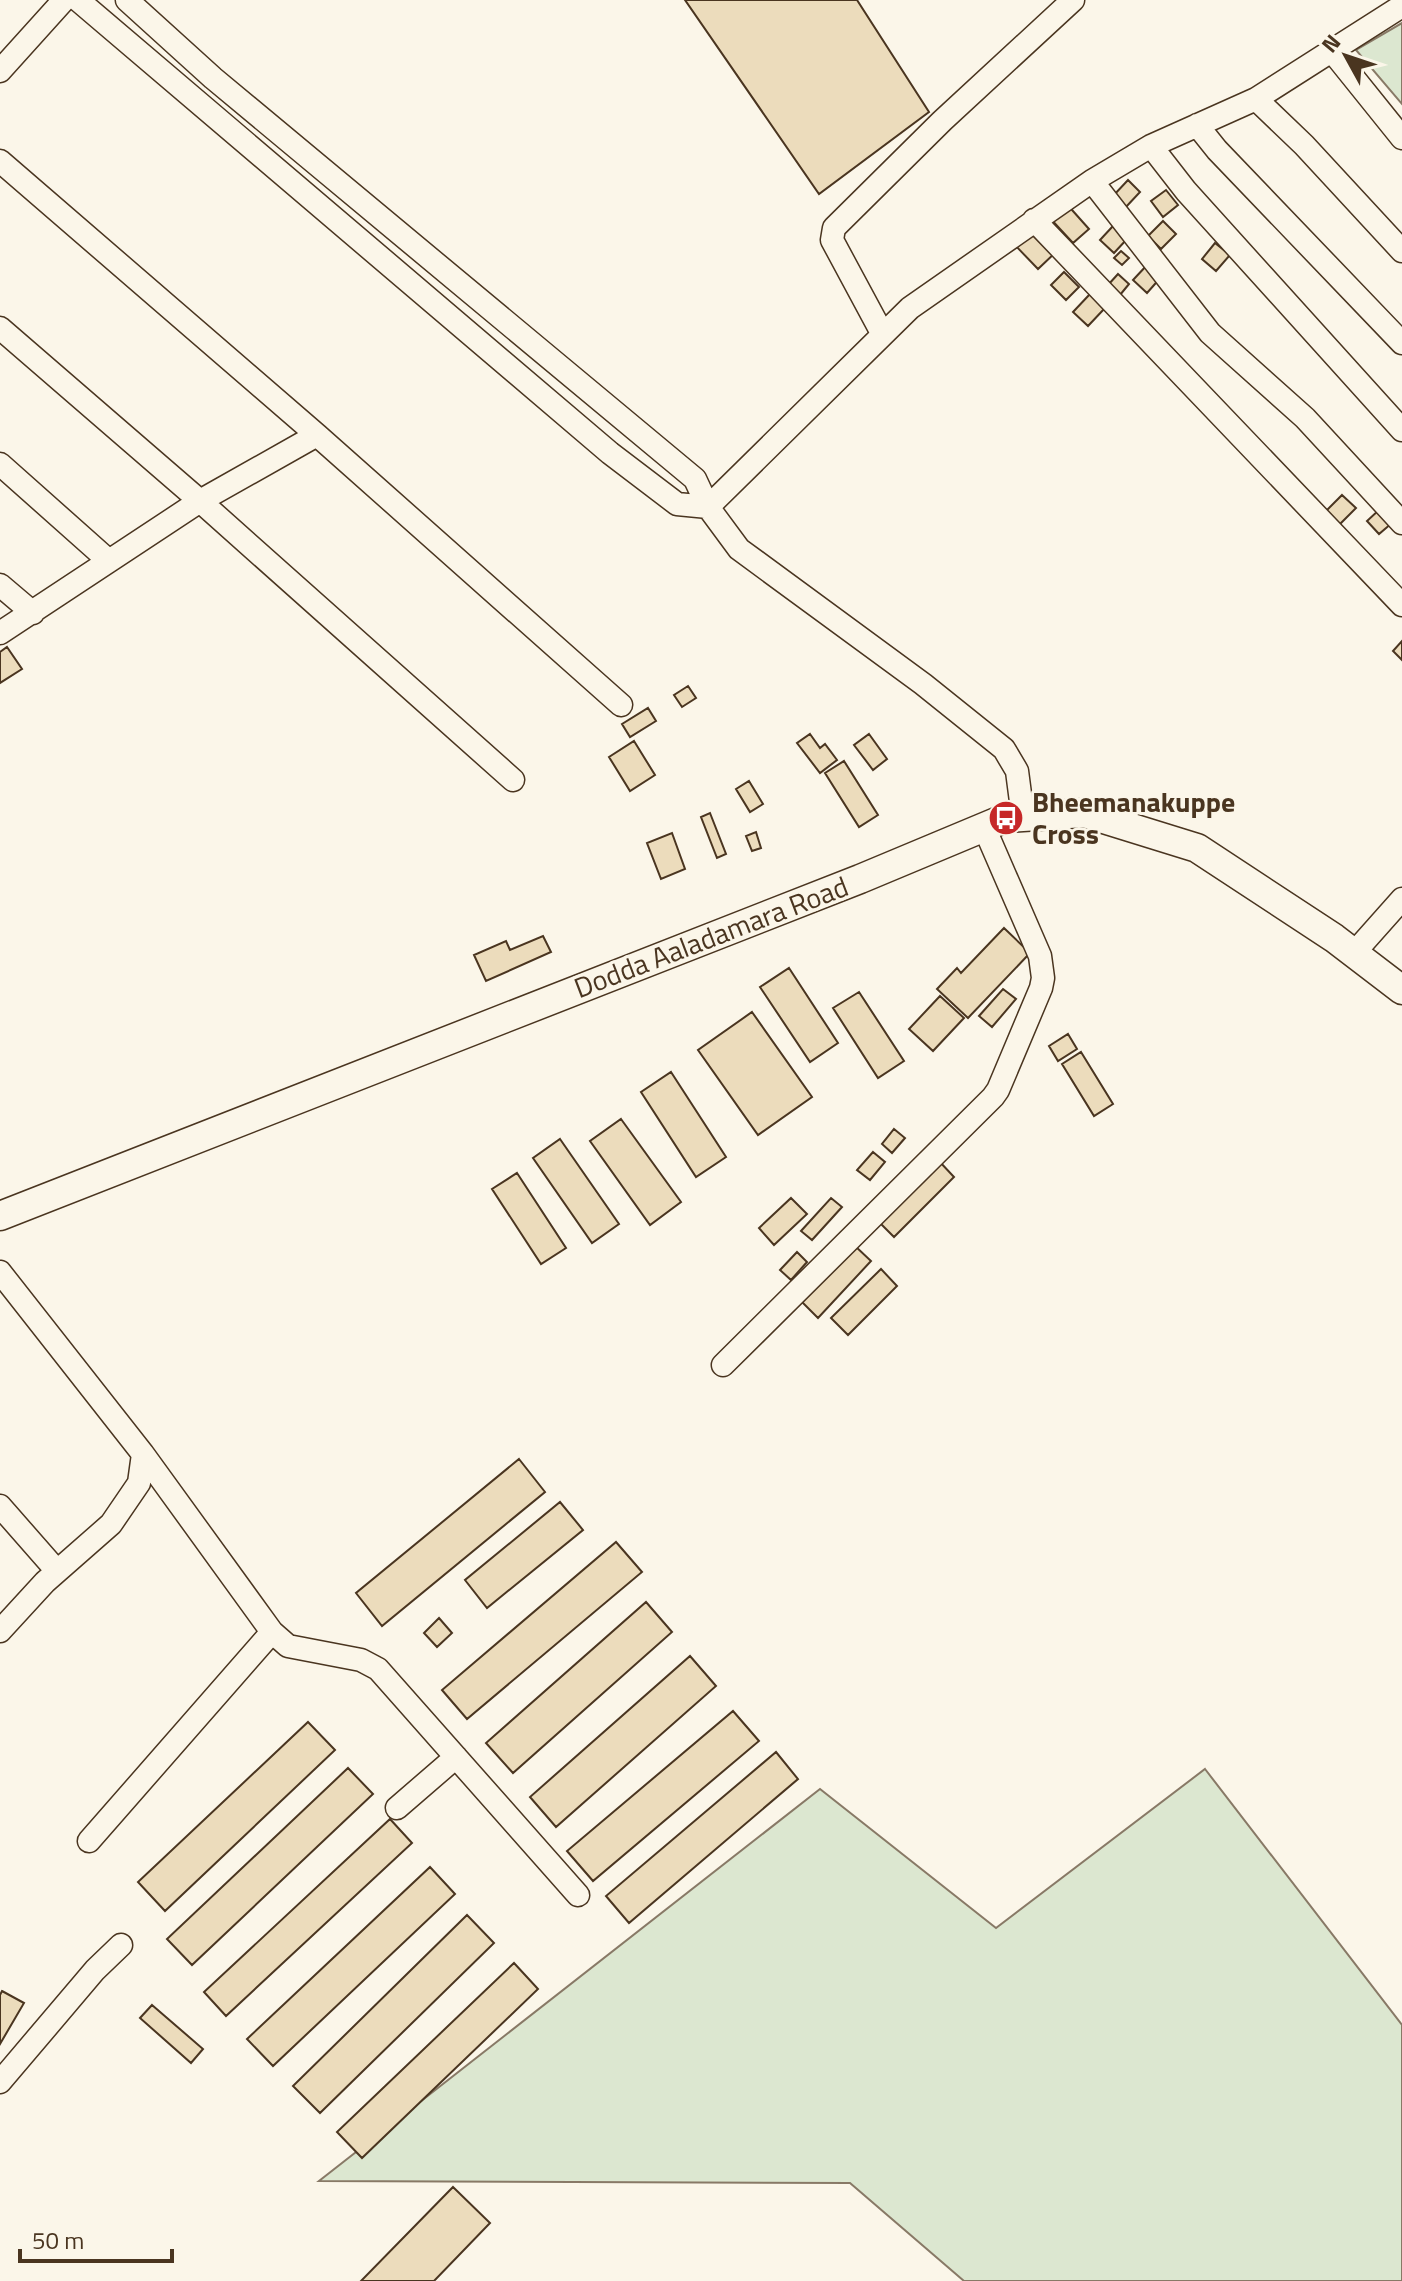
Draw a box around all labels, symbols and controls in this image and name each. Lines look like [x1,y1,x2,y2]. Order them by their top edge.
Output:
north arrow [1306,16,1386,96]
text: N [1313,26,1349,60]
place label: Bheemanakuppe Cross [1032,780,1235,855]
bus stop icon: Bheemanakuppe Cross [987,799,1025,837]
street label: Dodda Aaladamara Road [567,864,854,1009]
scale bar [20,2213,172,2263]
text: 50 m [32,2222,84,2258]

